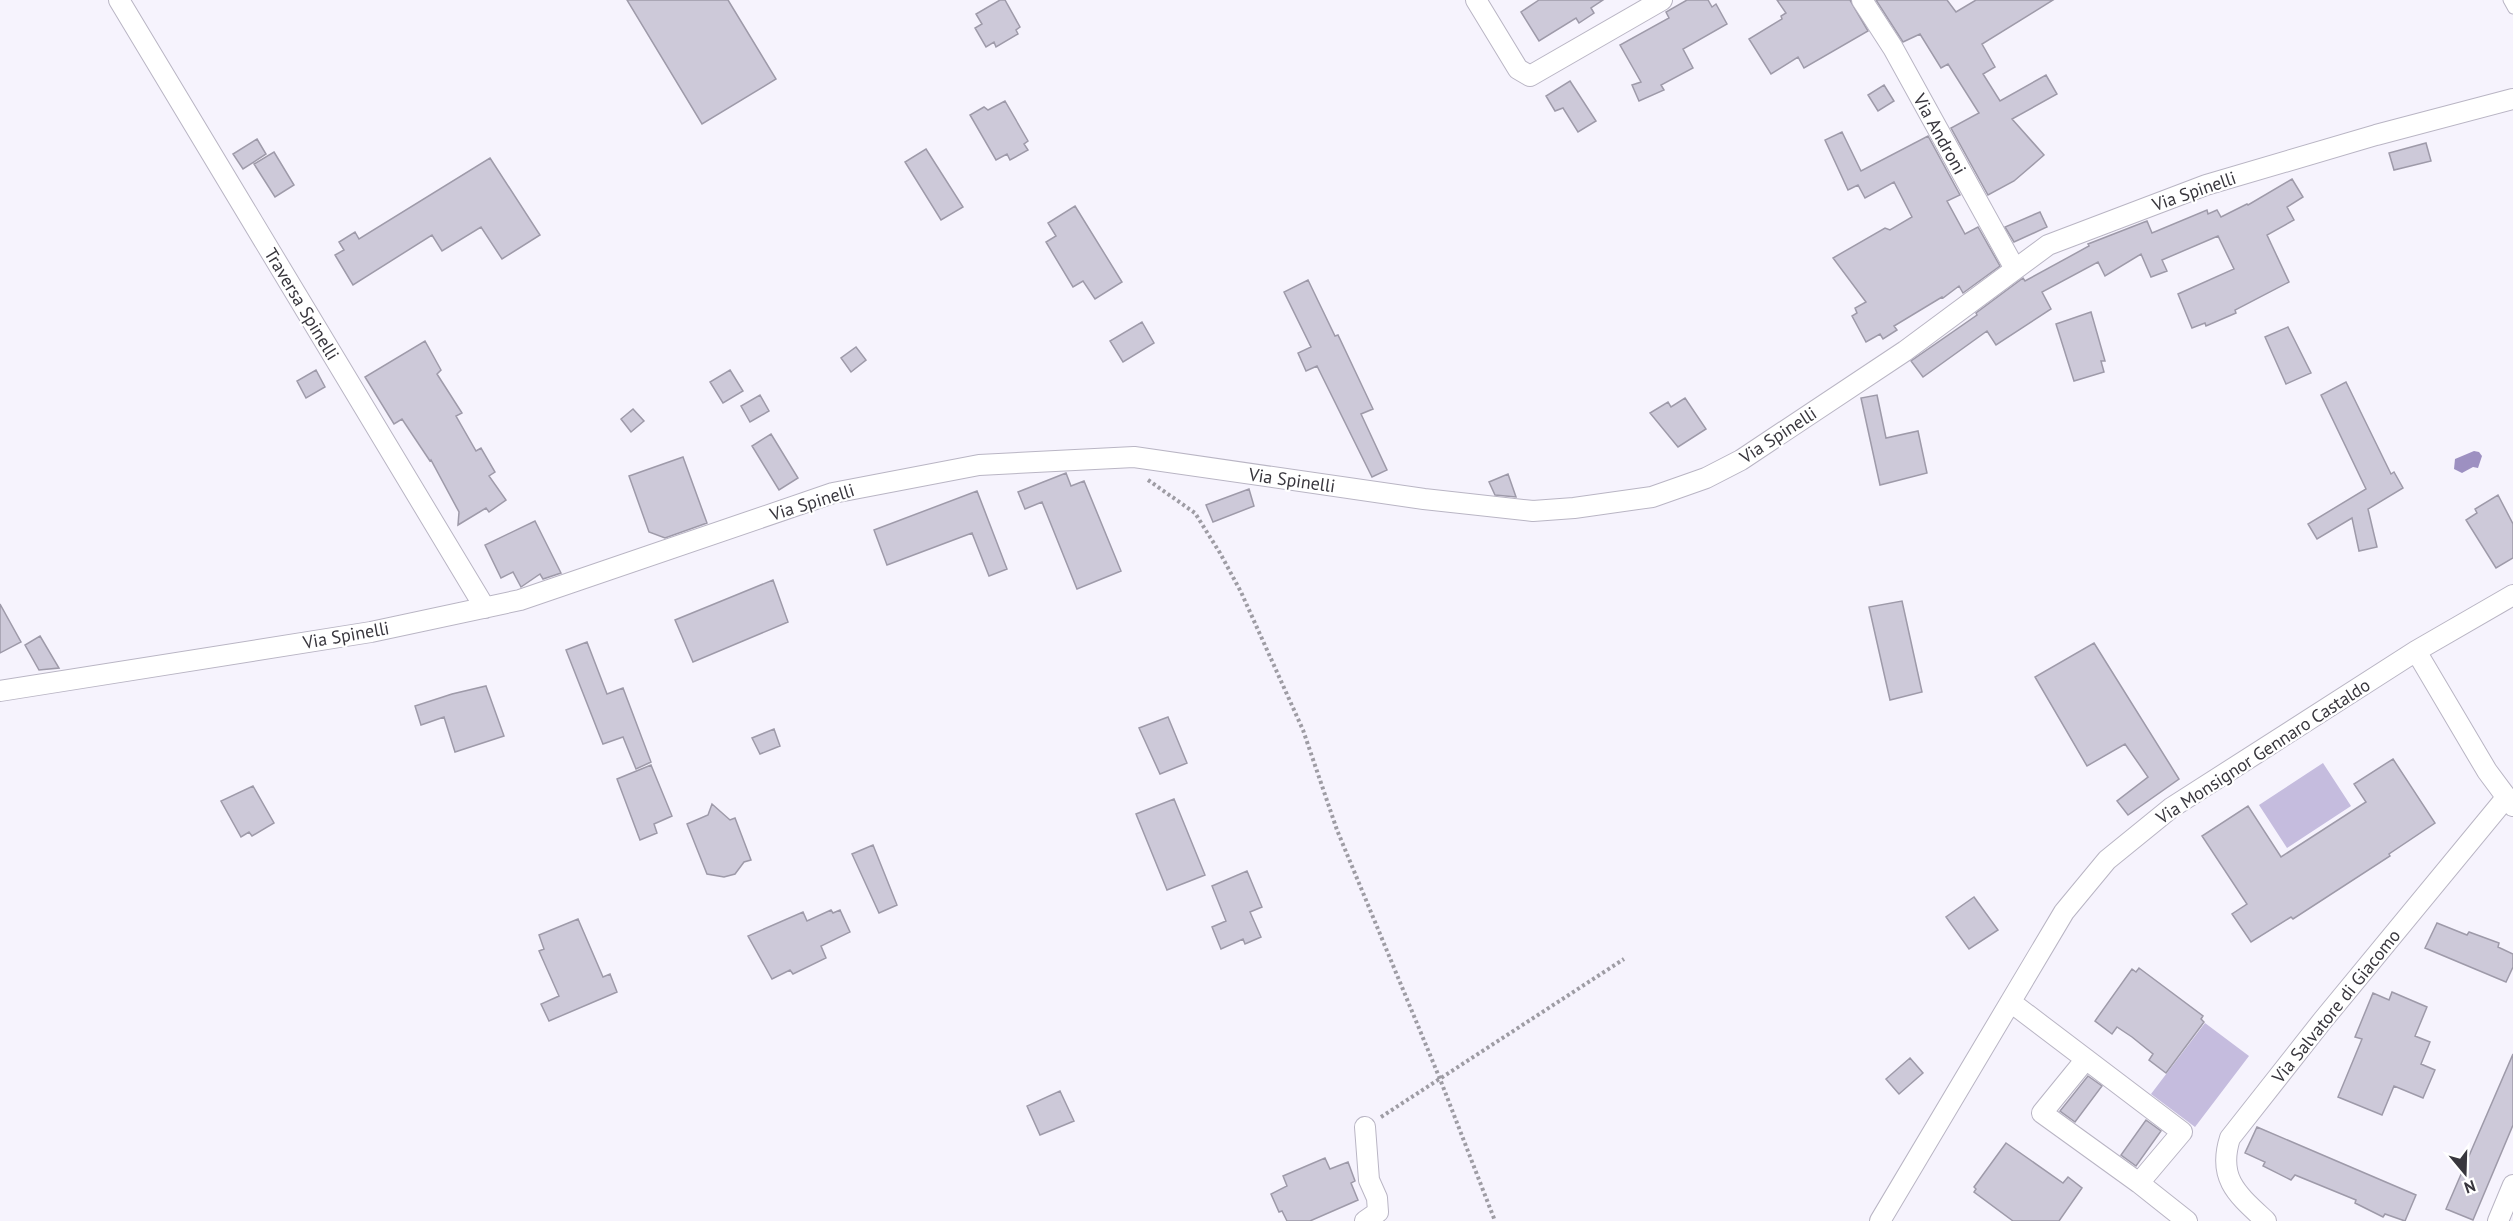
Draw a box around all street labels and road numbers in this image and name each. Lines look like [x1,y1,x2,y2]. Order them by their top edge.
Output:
street label: Via Androni [1908,89,1972,178]
street label: Via Spinelli [2148,166,2239,216]
street label: Traversa Spinelli [260,244,344,364]
street label: Via Spinelli [1734,402,1821,469]
street label: Via Spinelli [1246,462,1337,497]
street label: Via Spinelli [766,478,857,526]
street label: Via Spinelli [300,616,391,654]
street label: Via Monsignor Gennaro Castaldo [2151,673,2374,829]
street label: Via Salvatore di Giacomo [2266,924,2405,1088]

